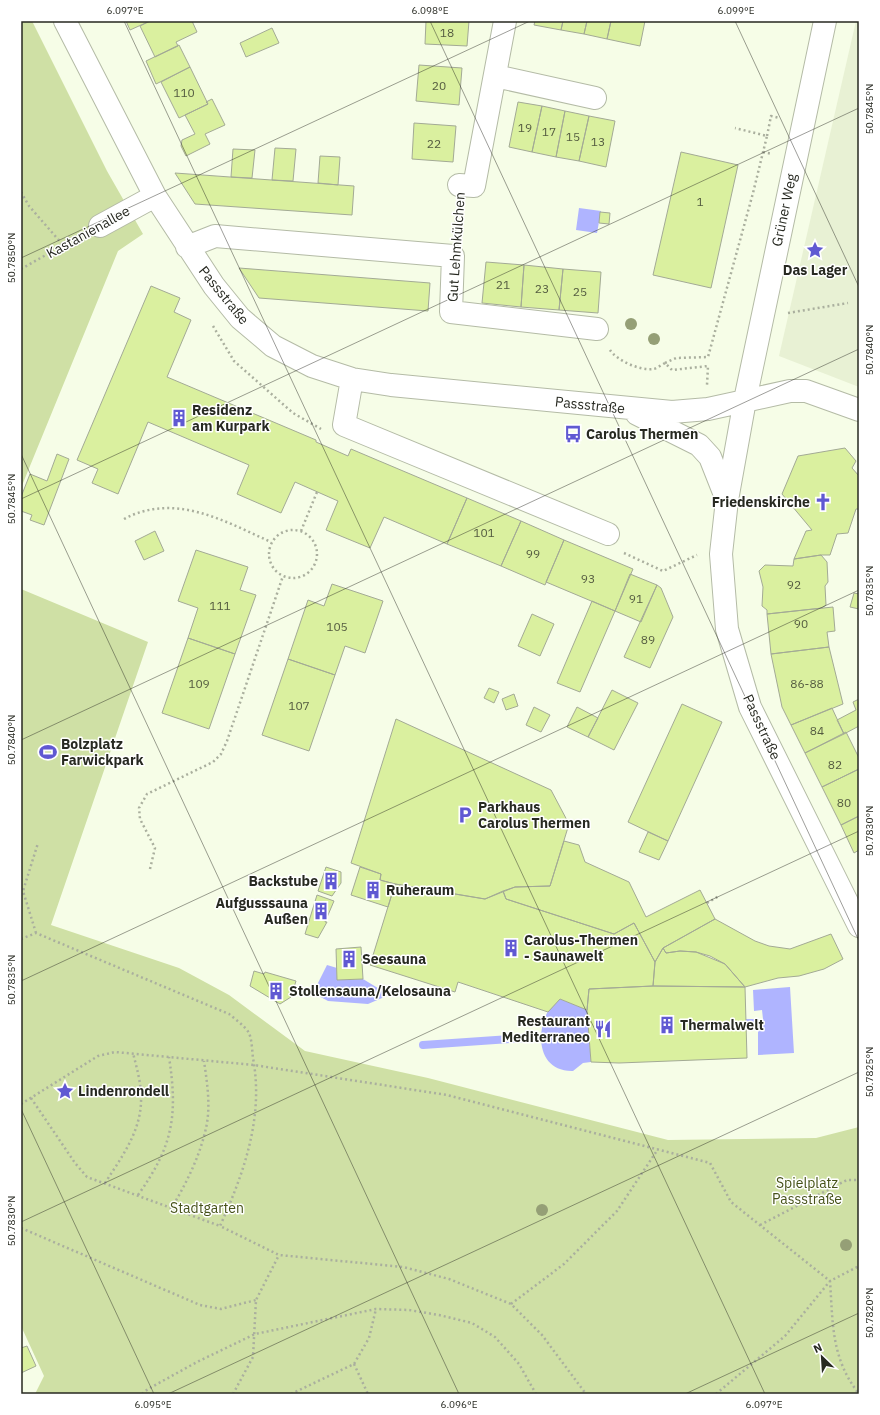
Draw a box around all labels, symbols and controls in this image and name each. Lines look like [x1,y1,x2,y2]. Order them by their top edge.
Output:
text: 6.097°E [106,4,144,17]
text: 6.098°E [411,4,449,17]
text: 6.099°E [717,4,755,17]
house number: 18 [440,25,454,40]
house number: 20 [432,78,446,93]
text: 50.7845°N [863,84,876,134]
house number: 110 [173,85,195,100]
house number: 19 [518,120,532,135]
house number: 17 [542,124,556,139]
house number: 15 [566,129,580,144]
house number: 13 [591,134,605,149]
house number: 22 [427,136,441,151]
street label: Grüner Weg [767,171,801,248]
street label: Gut Lehmkülchen [443,191,469,303]
house number: 1 [696,194,704,209]
street label: Kastanienallee [43,202,133,262]
text: 50.7850°N [5,233,18,283]
place icon: Das Lager [805,240,825,260]
place label: Das Lager [783,261,848,279]
street label: Passstraße [195,262,253,328]
house number: 21 [496,277,510,292]
house number: 23 [535,281,549,296]
house number: 25 [573,284,587,299]
text: 50.7840°N [863,325,876,375]
street label: Passstraße [554,392,626,418]
place label: Residenz am Kurpark [192,401,270,435]
building icon: Residenz am Kurpark [169,408,189,428]
bus stop icon: Carolus Thermen [563,424,583,444]
place label: Carolus Thermen [586,425,698,443]
text: 50.7845°N [5,474,18,524]
church icon: Friedenskirche [813,492,833,512]
place label: Friedenskirche [712,493,810,511]
house number: 101 [473,525,495,540]
house number: 99 [526,546,540,561]
text: 50.7835°N [863,566,876,616]
house number: 93 [581,571,595,586]
house number: 92 [787,577,801,592]
house number: 91 [629,591,643,606]
house number: 111 [209,598,231,613]
house number: 90 [794,616,808,631]
house number: 105 [326,619,348,634]
house number: 89 [641,632,655,647]
house number: 109 [188,676,210,691]
house number: 86-88 [790,676,824,691]
street label: Passstraße [739,691,785,763]
house number: 107 [288,698,310,713]
text: 50.7840°N [5,715,18,765]
house number: 84 [810,723,824,738]
place label: Bolzplatz Farwickpark [61,735,145,769]
sports icon: Bolzplatz Farwickpark [38,742,58,762]
house number: 82 [828,757,842,772]
house number: 80 [837,795,851,810]
place label: Parkhaus Carolus Thermen [478,798,590,832]
parking icon: Parkhaus Carolus Thermen [455,805,475,825]
text: 50.7830°N [863,806,876,856]
building icon: Backstube [321,871,341,891]
place label: Backstube [248,872,318,890]
building icon: Ruheraum [363,880,383,900]
place label: Ruheraum [386,881,454,899]
place label: Aufgusssauna Außen [215,894,308,928]
building icon: Aufgusssauna Außen [311,901,331,921]
place label: Carolus-Thermen - Saunawelt [524,931,638,965]
building icon: Carolus-Thermen - Saunawelt [501,938,521,958]
building icon: Seesauna [339,949,359,969]
place label: Seesauna [362,950,426,968]
text: 50.7835°N [5,955,18,1005]
building icon: Stollensauna/Kelosauna [266,981,286,1001]
place label: Stollensauna/Kelosauna [289,982,451,1000]
place label: Restaurant Mediterraneo [502,1012,590,1046]
building icon: Thermalwelt [657,1015,677,1035]
place label: Thermalwelt [680,1016,764,1034]
restaurant icon: Restaurant Mediterraneo [593,1019,613,1039]
text: 50.7825°N [863,1047,876,1097]
place icon: Lindenrondell [55,1081,75,1101]
place label: Lindenrondell [78,1082,169,1100]
park label: Spielplatz Passstraße [772,1174,842,1208]
text: 50.7830°N [5,1196,18,1246]
park label: Stadtgarten [170,1199,244,1217]
text: 50.7820°N [863,1288,876,1338]
north arrow [802,1337,842,1377]
text: N [811,1340,824,1356]
text: 6.095°E [134,1398,172,1411]
text: 6.096°E [440,1398,478,1411]
text: 6.097°E [745,1398,783,1411]

